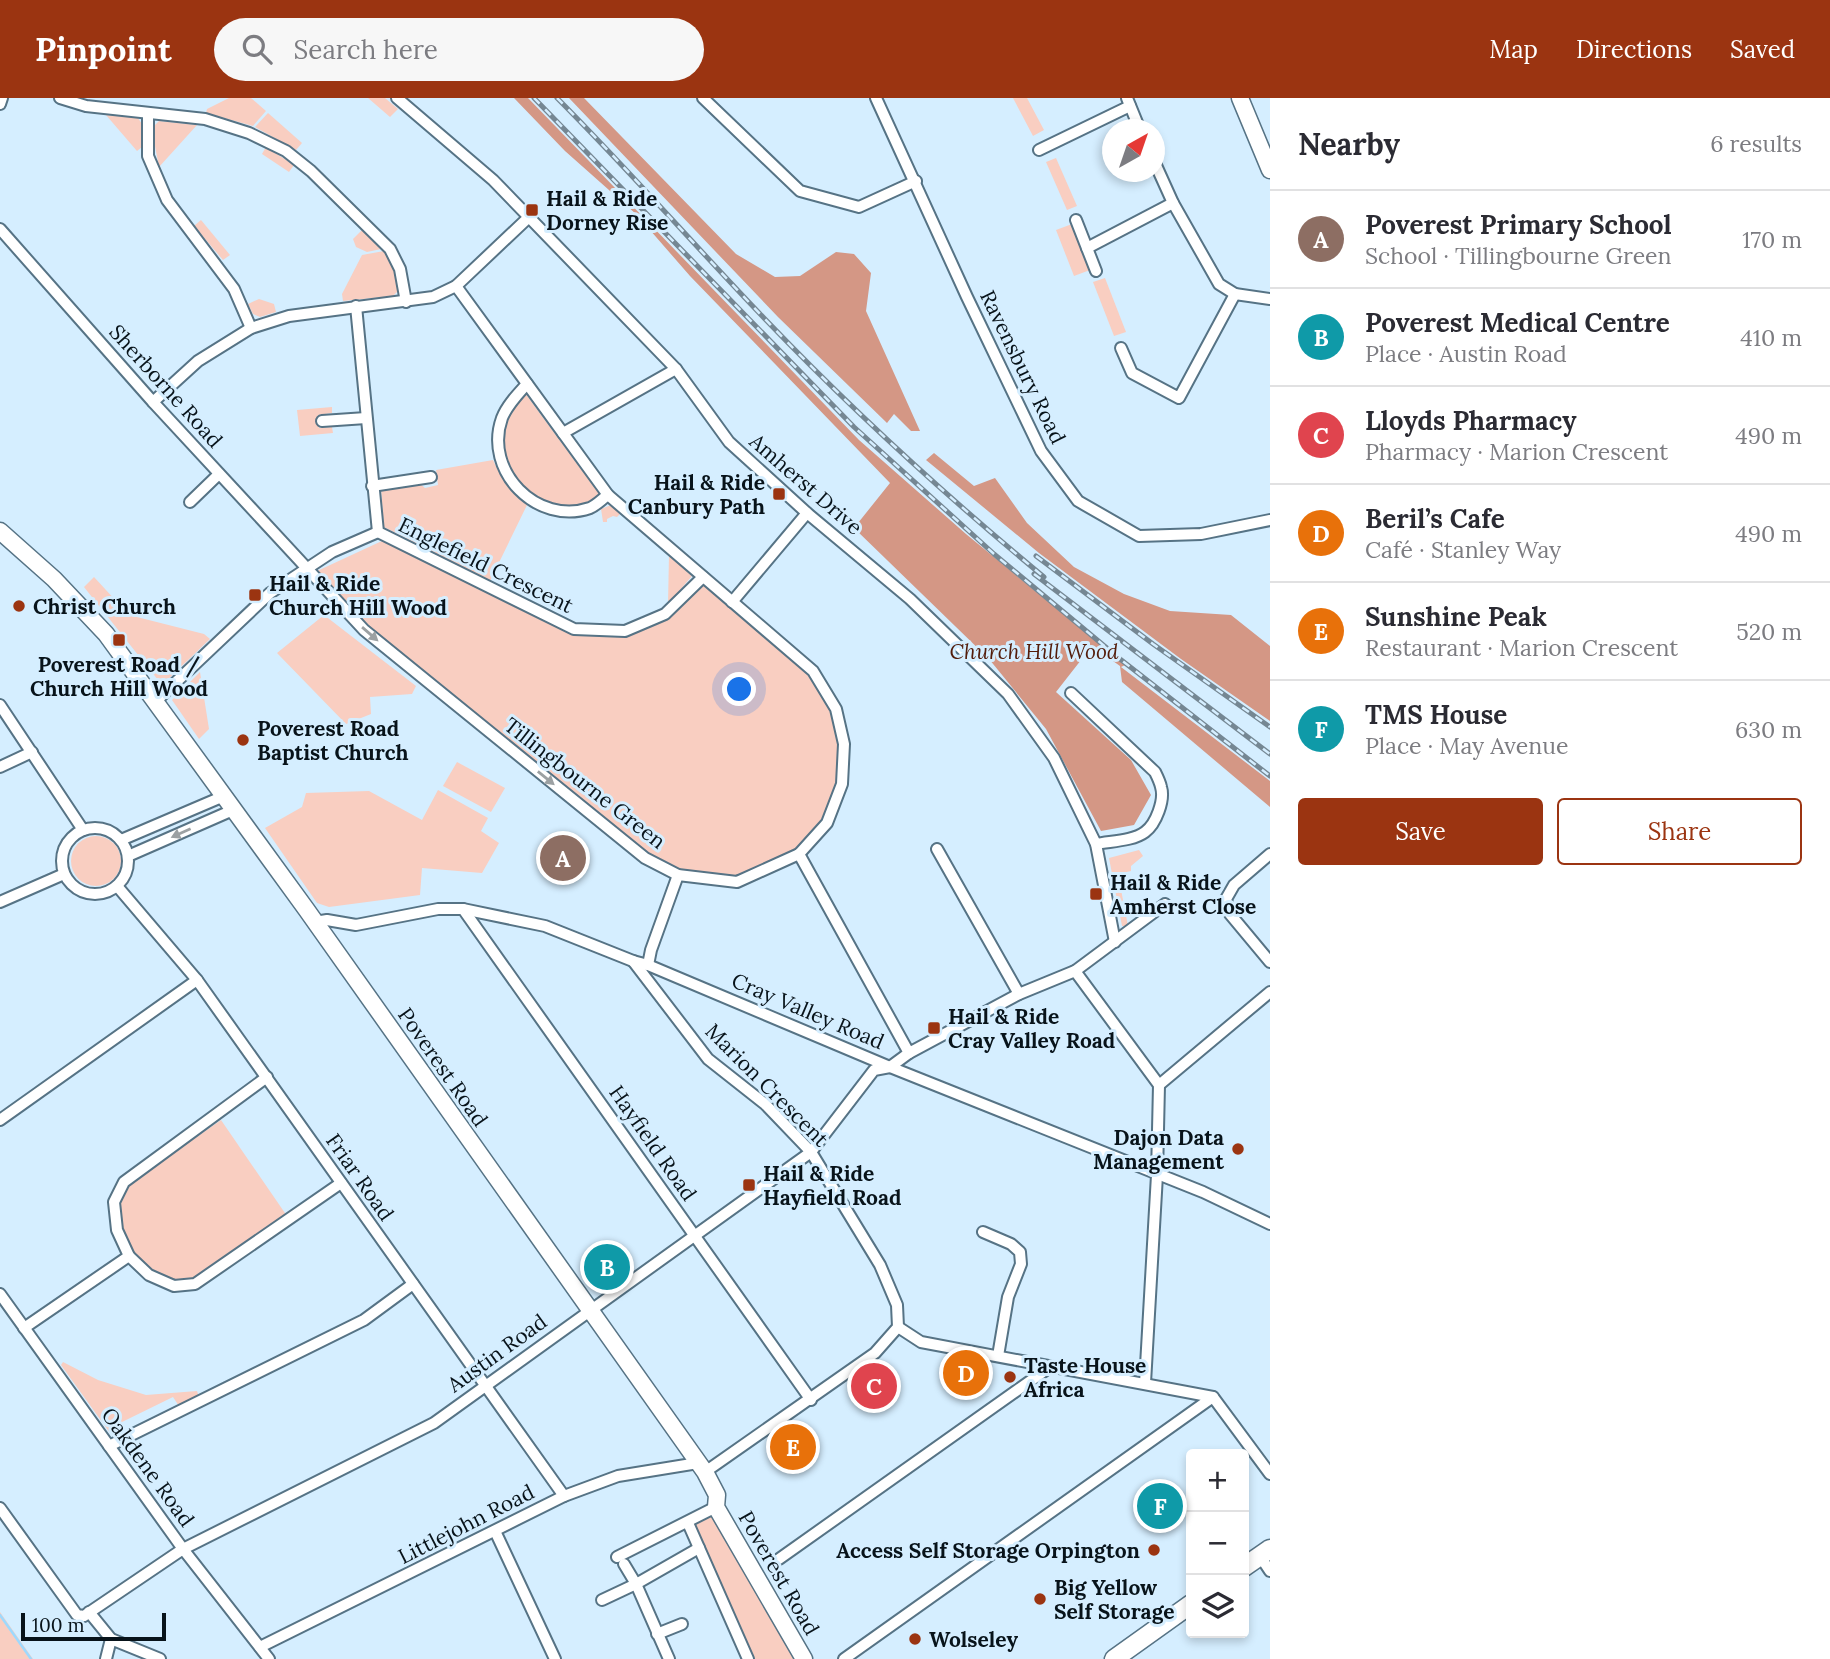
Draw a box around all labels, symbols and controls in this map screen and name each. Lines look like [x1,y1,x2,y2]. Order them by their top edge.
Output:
search box [214,18,704,81]
text: Pinpoint [35,28,172,70]
icon: search [238,30,276,68]
text: Search here [294,33,438,66]
text: Map [1489,34,1538,65]
text: Directions [1576,34,1692,65]
text: Saved [1730,34,1795,65]
north arrow [1102,119,1165,182]
text: Nearby [1298,125,1400,163]
text: 6 results [1710,129,1802,158]
place label: Hail & Ride Dorney Rise [546,185,668,236]
marker: Hail & Ride Dorney Rise [524,202,540,218]
text: Poverest Primary School [1365,208,1672,241]
text: A [1313,225,1329,254]
text: 170 m [1742,225,1802,254]
text: School · Tillingbourne Green [1365,241,1672,270]
street label: Ravensbury Road [974,286,1072,448]
text: Poverest Medical Centre [1365,306,1670,339]
street label: Sherborne Road [103,319,229,453]
text: B [1313,323,1329,352]
text: 410 m [1740,323,1802,352]
text: Place · Austin Road [1365,339,1567,368]
text: Lloyds Pharmacy [1365,404,1576,437]
text: C [1313,421,1329,450]
text: 490 m [1735,421,1802,450]
street label: Amherst Drive [743,427,868,540]
text: Pharmacy · Marion Crescent [1365,437,1668,466]
place label: Hail & Ride Canbury Path [628,469,765,520]
marker: Hail & Ride Canbury Path [771,486,787,502]
text: Beril’s Cafe [1365,502,1505,535]
street label: Englefield Crescent [394,511,579,619]
text: D [1312,519,1330,548]
text: 490 m [1735,519,1802,548]
text: Café · Stanley Way [1365,535,1561,564]
place label: Hail & Ride Church Hill Wood [269,570,447,621]
marker: Hail & Ride Church Hill Wood [247,587,263,603]
place label: Christ Church [33,593,176,620]
marker: Christ Church [11,598,27,614]
text: Sunshine Peak [1365,600,1547,633]
text: E [1314,617,1328,646]
text: 520 m [1736,617,1802,646]
one-way arrow [361,626,379,642]
marker: Poverest Road / Church Hill Wood [111,632,127,648]
text: Restaurant · Marion Crescent [1365,633,1678,662]
park label: Church Hill Wood [949,638,1119,665]
place label: Poverest Road / Church Hill Wood [30,651,208,702]
your location [722,672,756,706]
text: TMS House [1365,698,1507,731]
street label: Tillingbourne Green [499,712,671,855]
place label: Poverest Road Baptist Church [257,715,409,766]
text: F [1314,715,1328,744]
text: 630 m [1735,715,1802,744]
text: Place · May Avenue [1365,731,1568,760]
marker: Poverest Road Baptist Church [235,732,251,748]
one-way arrow [537,770,554,785]
button: Save [1298,798,1543,865]
button: Share [1557,798,1802,865]
one-way arrow [171,827,191,839]
pin: A [540,832,586,884]
place label: Hail & Ride Amherst Close [1110,869,1256,920]
marker: Hail & Ride Amherst Close [1088,886,1104,902]
street label: Cray Valley Road [728,967,888,1055]
street label: Poverest Road [392,1002,494,1132]
place label: Hail & Ride Cray Valley Road [948,1003,1115,1054]
street label: Marion Crescent [700,1018,835,1153]
marker: Hail & Ride Cray Valley Road [926,1020,942,1036]
street label: Hayfield Road [603,1080,703,1206]
place label: Dajon Data Management [1093,1124,1224,1175]
street label: Friar Road [320,1128,400,1226]
marker: Dajon Data Management [1230,1141,1246,1157]
place label: Hail & Ride Hayfield Road [763,1160,901,1211]
marker: Hail & Ride Hayfield Road [741,1177,757,1193]
pin: B [584,1241,630,1293]
street label: Austin Road [441,1308,552,1399]
pin: D [943,1347,989,1399]
place label: Taste House Africa [1024,1352,1146,1403]
pin: C [851,1360,897,1412]
marker: Taste House Africa [1002,1369,1018,1385]
street label: Oakdene Road [96,1402,200,1532]
pin: E [770,1421,816,1473]
map controls [1186,1449,1249,1638]
button: + [1186,1449,1249,1512]
street label: Littlejohn Road [393,1478,539,1570]
pin: F [1137,1480,1183,1532]
street label: Poverest Road [733,1506,825,1640]
button: − [1186,1512,1249,1575]
place label: Access Self Storage Orpington [836,1537,1140,1564]
marker: Access Self Storage Orpington [1146,1542,1162,1558]
place label: Big Yellow Self Storage [1054,1574,1174,1625]
button: layers [1186,1575,1249,1638]
marker: Big Yellow Self Storage [1032,1591,1048,1607]
scale bar [21,1610,166,1642]
text: 100 m [32,1613,85,1637]
place label: Wolseley [929,1626,1019,1653]
marker: Wolseley [907,1631,923,1647]

